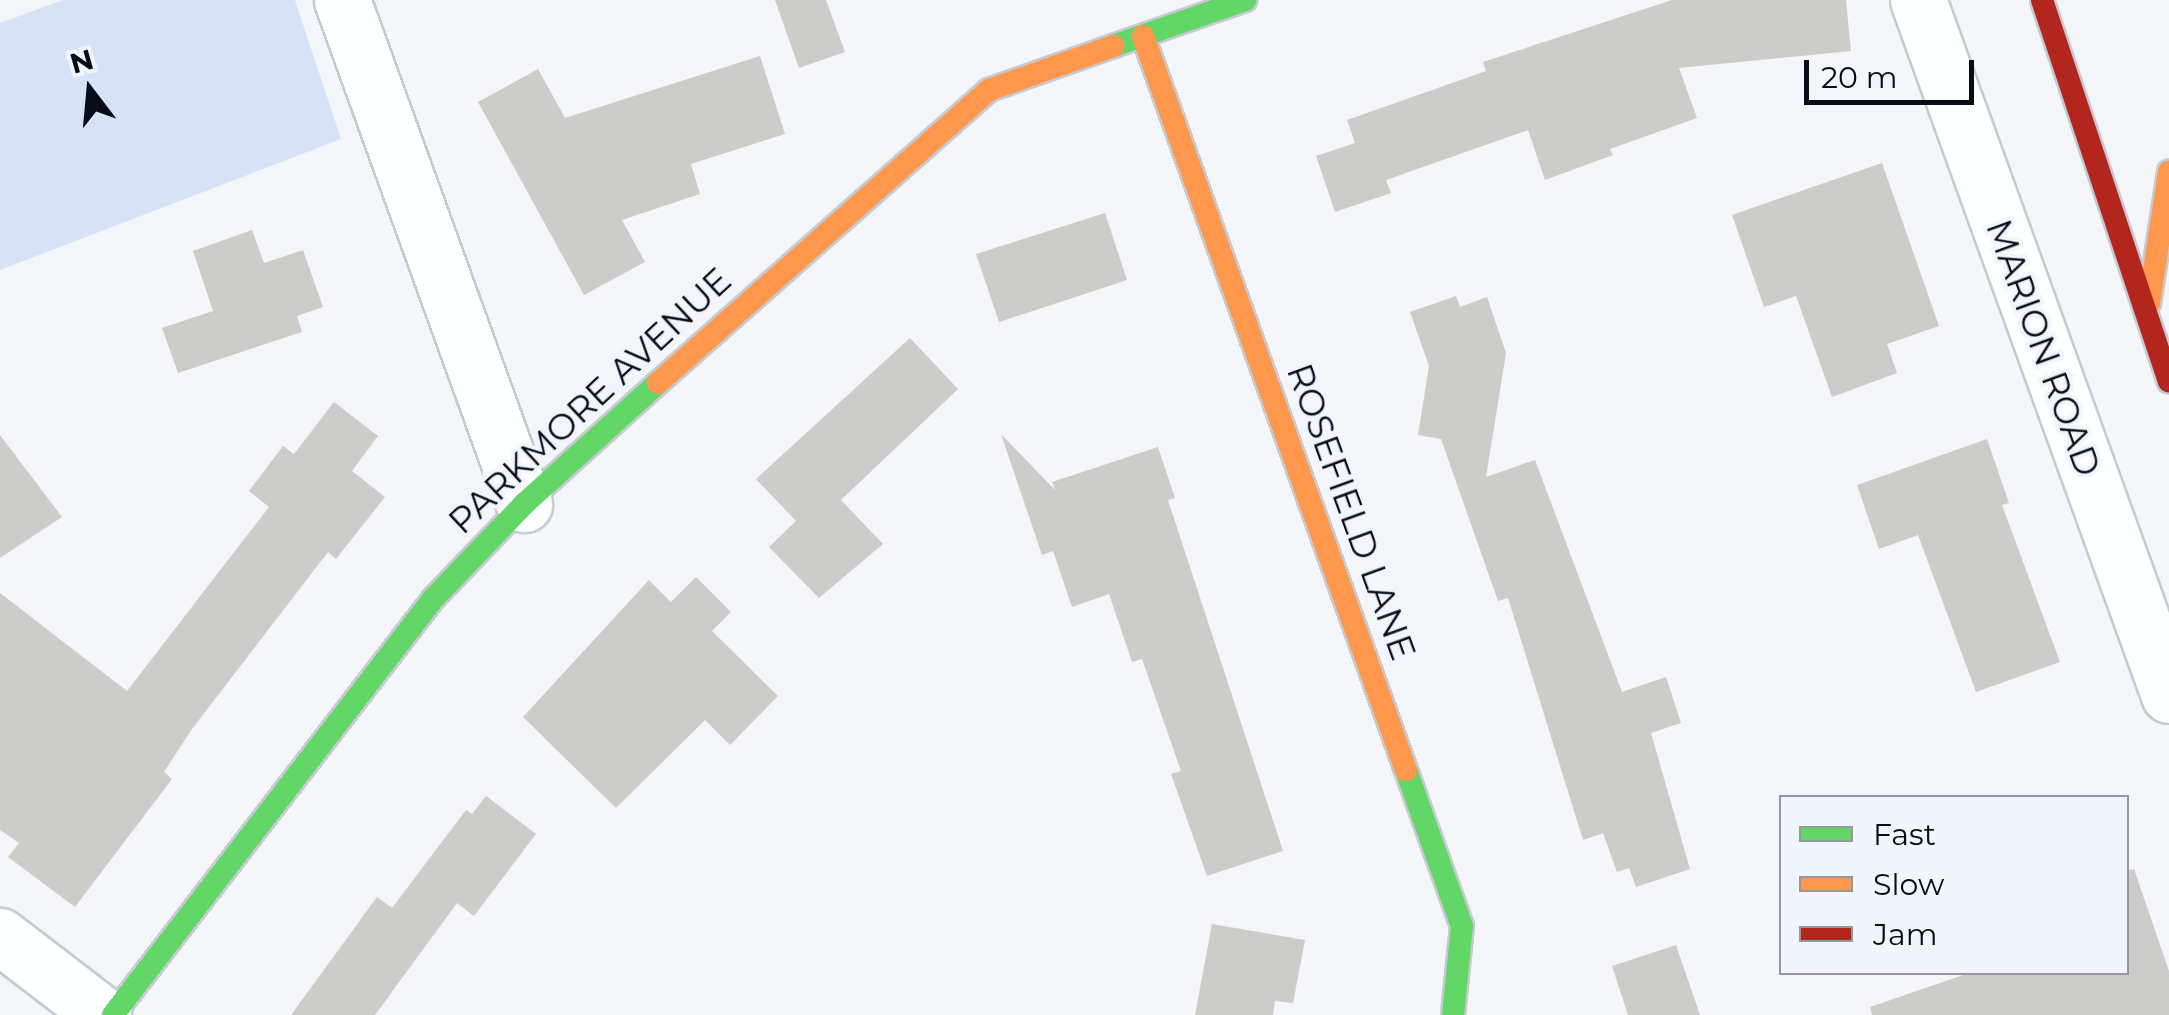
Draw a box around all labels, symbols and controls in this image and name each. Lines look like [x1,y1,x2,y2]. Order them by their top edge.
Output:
north arrow [40,40,140,140]
scale bar [1809,40,1979,102]
text: N [66,42,97,81]
text: 20 m [1821,59,1898,96]
street label: MARION ROAD [1977,214,2109,482]
street label: PARKMORE AVENUE [440,259,740,543]
street label: ROSEFIELD LANE [1278,358,1424,666]
legend [1779,795,2129,975]
text: Fast [1873,816,1936,853]
text: Slow [1873,866,1944,903]
text: Jam [1873,916,1938,953]

